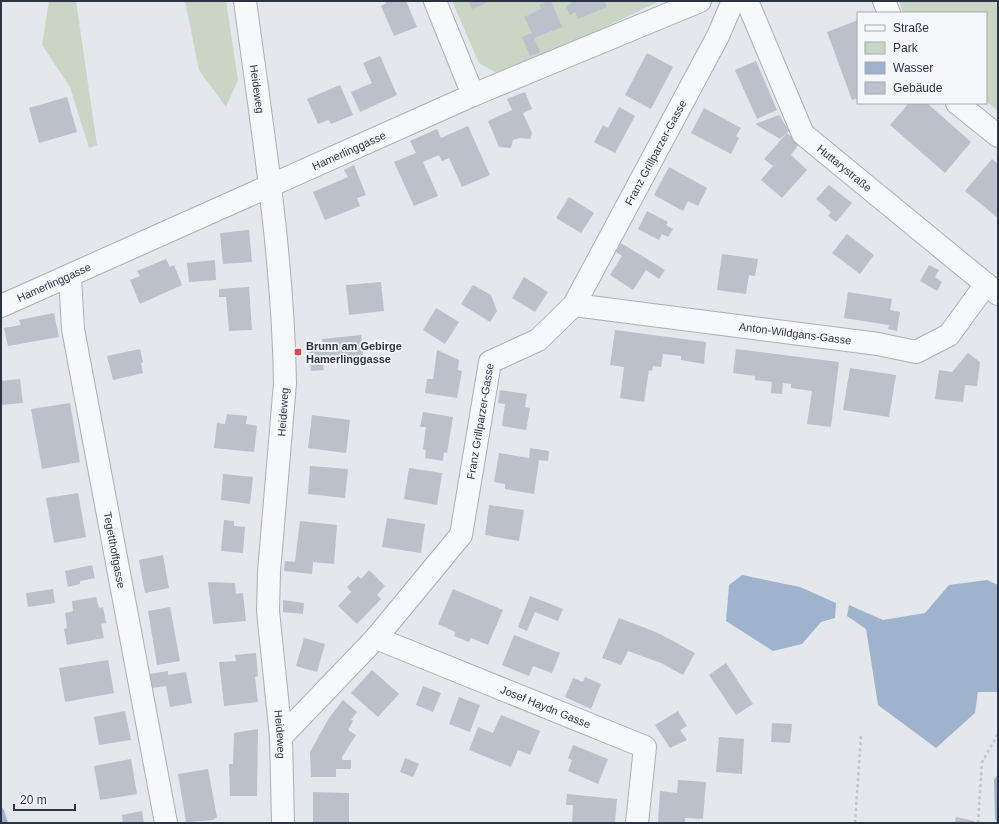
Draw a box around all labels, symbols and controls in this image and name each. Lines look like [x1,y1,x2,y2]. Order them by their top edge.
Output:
legend [857,12,987,104]
text: Straße [893,21,929,35]
text: Park [893,41,919,55]
text: Wasser [893,61,933,75]
street label: Heideweg [248,64,267,114]
text: Gebäude [893,81,943,95]
street label: Franz Grillparzer-Gasse [623,98,689,207]
street label: Hamerlinggasse [310,129,388,172]
street label: Huttarystraße [815,142,874,194]
street label: Hamerlinggasse [15,261,93,304]
street label: Anton-Wildgans-Gasse [738,320,852,347]
place label: Brunn am Gebirge Hamerlinggasse [306,340,402,365]
marker: Brunn am Gebirge Hamerlinggasse [293,347,303,357]
street label: Franz Grillparzer-Gasse [464,362,496,480]
street label: Heideweg [275,387,291,437]
street label: Tegetthoffgasse [102,511,128,589]
street label: Josef Haydn Gasse [499,683,592,730]
street label: Heideweg [272,709,288,759]
scale bar [14,786,75,812]
text: 20 m [20,793,47,807]

